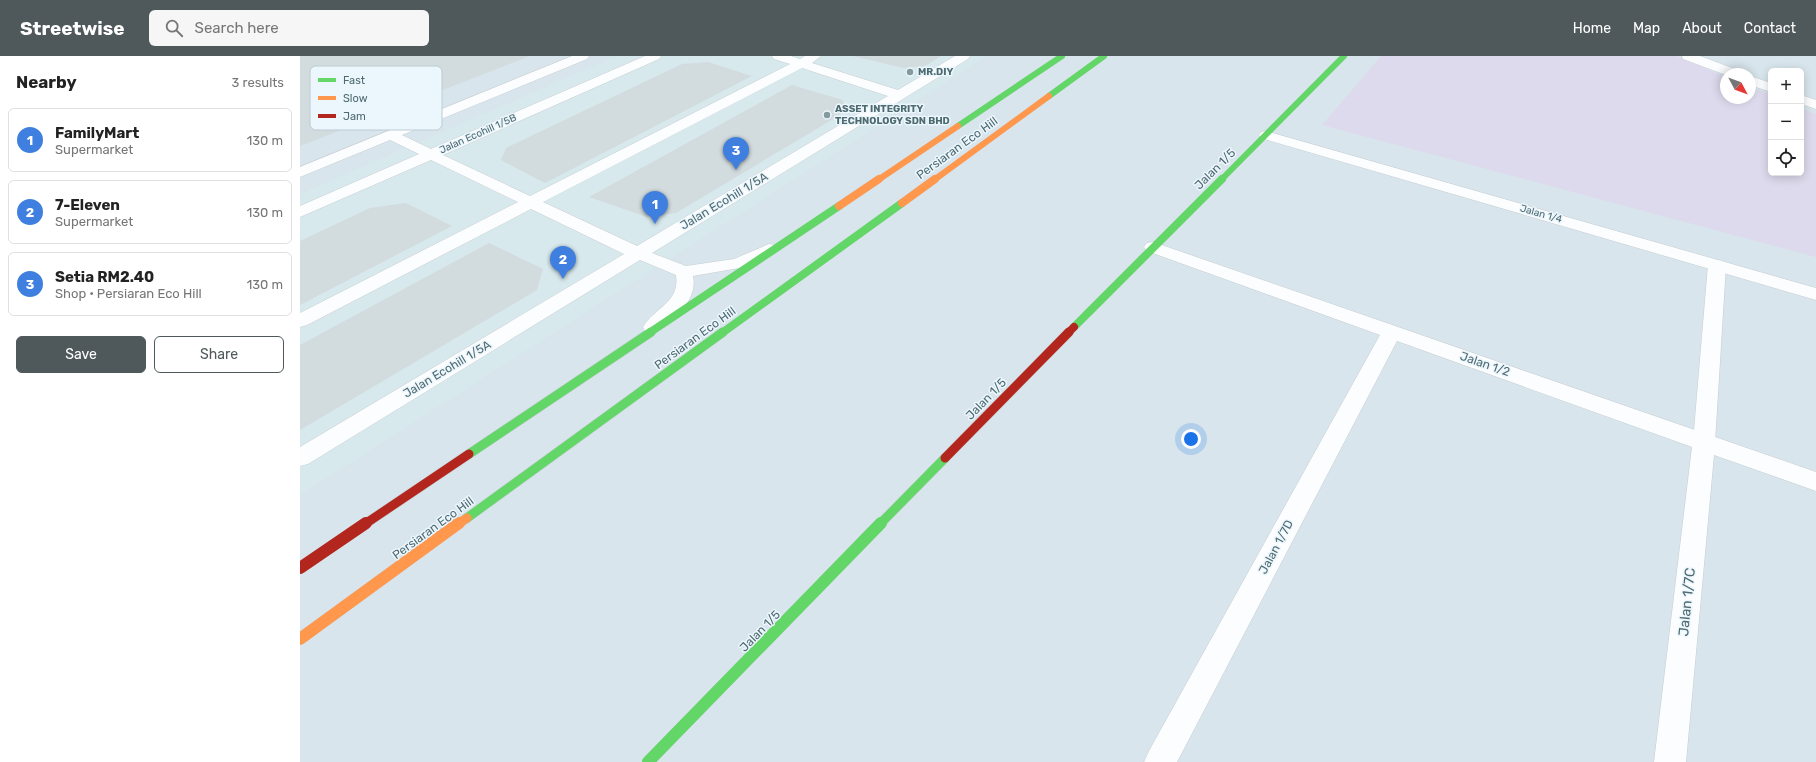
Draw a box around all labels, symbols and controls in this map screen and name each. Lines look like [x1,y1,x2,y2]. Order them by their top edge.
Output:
search box [149,10,429,46]
text: Streetwise [20,17,125,40]
icon: search [163,17,185,39]
text: Search here [195,19,279,37]
text: Home [1573,20,1611,37]
text: Map [1633,20,1660,37]
text: About [1682,20,1722,37]
text: Contact [1744,20,1796,37]
legend [310,66,442,130]
place label: MR.DIY [918,66,953,78]
marker: MR.DIY [905,67,915,77]
north arrow [1720,68,1756,104]
map controls [1768,68,1804,176]
button: + [1768,68,1804,104]
text: Nearby [16,72,77,92]
text: Fast [343,74,366,87]
text: 3 results [232,75,284,90]
text: Slow [343,92,368,105]
place label: ASSET INTEGRITY TECHNOLOGY SDN BHD [835,103,950,127]
button: − [1768,104,1804,140]
text: Jam [343,110,366,123]
marker: ASSET INTEGRITY TECHNOLOGY SDN BHD [822,110,832,120]
street label: Jalan Ecohill 1/5B [438,112,519,156]
street label: Persiaran Eco Hill [914,114,1000,182]
text: FamilyMart [55,124,139,142]
text: 1 [27,133,33,148]
text: 130 m [247,133,283,148]
pin: 3 [723,137,749,170]
button: locate [1768,140,1804,176]
text: Supermarket [55,142,133,157]
street label: Jalan 1/5 [1192,146,1238,192]
street label: Jalan Ecohill 1/5A [678,169,770,233]
pin: 1 [642,191,668,224]
text: 7-Eleven [55,196,120,214]
street label: Jalan 1/4 [1519,202,1563,226]
text: 2 [26,205,34,220]
text: 130 m [247,205,283,220]
text: Supermarket [55,214,133,229]
pin: 2 [550,246,576,279]
text: Setia RM2.40 [55,268,154,286]
text: 3 [26,277,34,292]
text: 130 m [247,277,283,292]
text: Shop · Persiaran Eco Hill [55,286,202,301]
street label: Persiaran Eco Hill [652,304,738,372]
button: Save [16,336,146,373]
button: Share [154,336,284,373]
street label: Jalan Ecohill 1/5A [401,337,493,401]
street label: Jalan 1/2 [1458,349,1512,379]
street label: Jalan 1/5 [963,375,1009,423]
your location [1181,429,1201,449]
street label: Persiaran Eco Hill [390,494,476,562]
street label: Jalan 1/7D [1256,518,1296,576]
street label: Jalan 1/7C [1675,567,1699,637]
street label: Jalan 1/5 [737,607,783,655]

